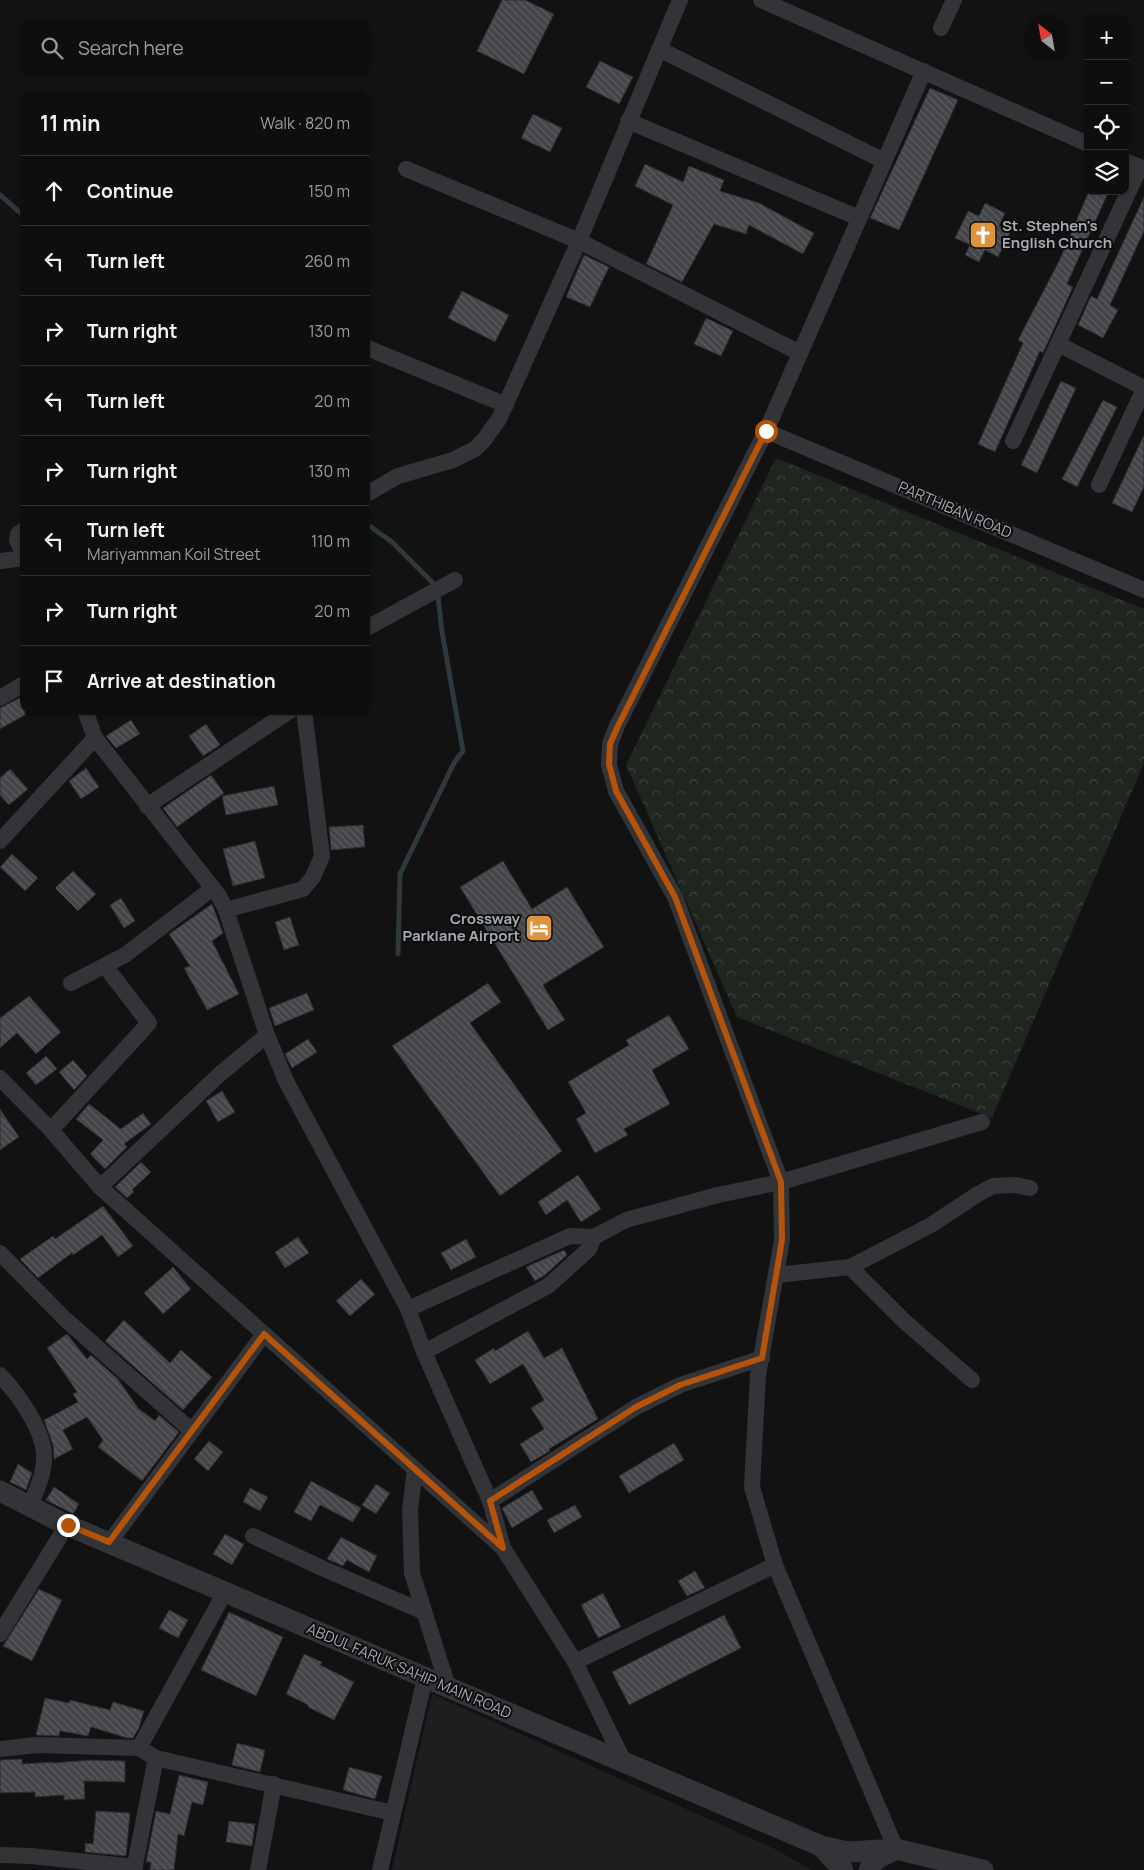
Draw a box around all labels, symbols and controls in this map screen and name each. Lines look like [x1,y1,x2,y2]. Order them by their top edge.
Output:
north arrow [1024,15,1069,60]
map controls [1084,15,1129,195]
button: + [1084,15,1129,60]
search box [20,20,370,75]
icon: search [38,34,66,62]
text: Search here [78,35,184,61]
button: − [1084,60,1129,105]
button: locate [1084,105,1129,150]
text: 11 min [40,109,101,137]
text: Walk · 820 m [260,112,350,134]
button: layers [1084,150,1129,195]
icon: ahead [40,177,68,205]
text: Continue [87,178,173,204]
text: 150 m [308,180,350,202]
place label: St. Stephen's English Church [1002,215,1112,253]
church icon: St. Stephen's English Church [968,220,998,250]
icon: left [40,247,68,275]
text: Turn left [87,248,165,274]
text: 260 m [304,250,350,272]
icon: right [40,317,68,345]
text: Turn right [87,318,177,344]
text: 130 m [308,320,350,342]
icon: left [40,387,68,415]
text: Turn left [87,388,165,414]
text: 20 m [314,390,350,412]
route start [755,420,778,443]
icon: right [40,457,68,485]
text: Turn right [87,458,177,484]
text: 130 m [308,460,350,482]
street label: PARTHIBAN ROAD [895,476,1015,543]
text: Turn left [87,517,165,543]
icon: left [40,527,68,555]
text: 110 m [311,530,350,552]
text: Mariyamman Koil Street [87,543,261,565]
icon: right [40,597,68,625]
text: Turn right [87,598,177,624]
text: 20 m [314,600,350,622]
icon: arrive [40,667,68,695]
text: Arrive at destination [87,668,276,694]
place label: Crossway Parklane Airport [403,908,521,946]
hotel icon: Crossway Parklane Airport [524,913,554,943]
route end [57,1514,80,1537]
street label: ABDUL FARUK SAHIP MAIN ROAD [303,1618,515,1723]

